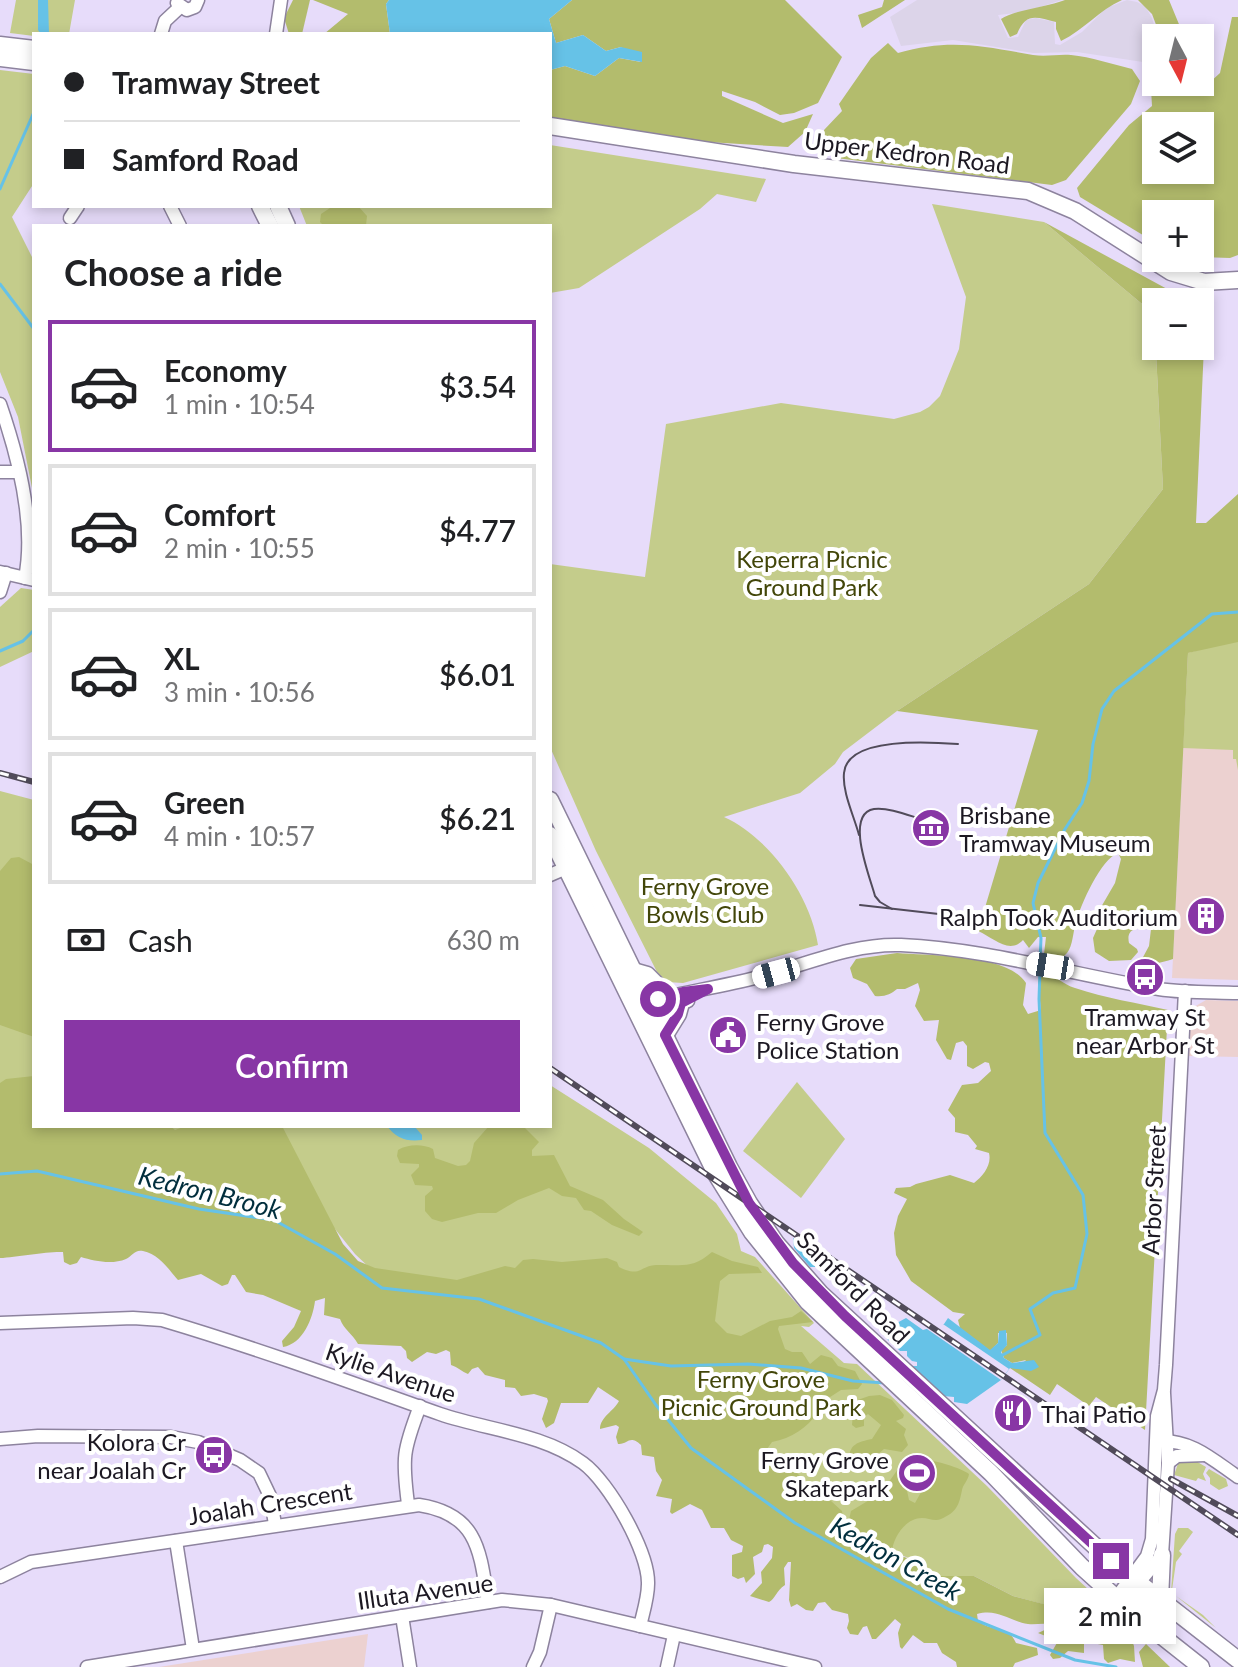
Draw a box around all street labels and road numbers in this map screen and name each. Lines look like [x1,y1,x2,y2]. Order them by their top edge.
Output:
street label: Upper Kedron Road [803,125,1011,179]
street label: Arbor Street [1135,1124,1171,1255]
street label: Samford Road [792,1225,916,1349]
street label: Kylie Avenue [322,1336,460,1408]
street label: Joalah Crescent [186,1476,354,1530]
street label: Illuta Avenue [355,1567,495,1615]

